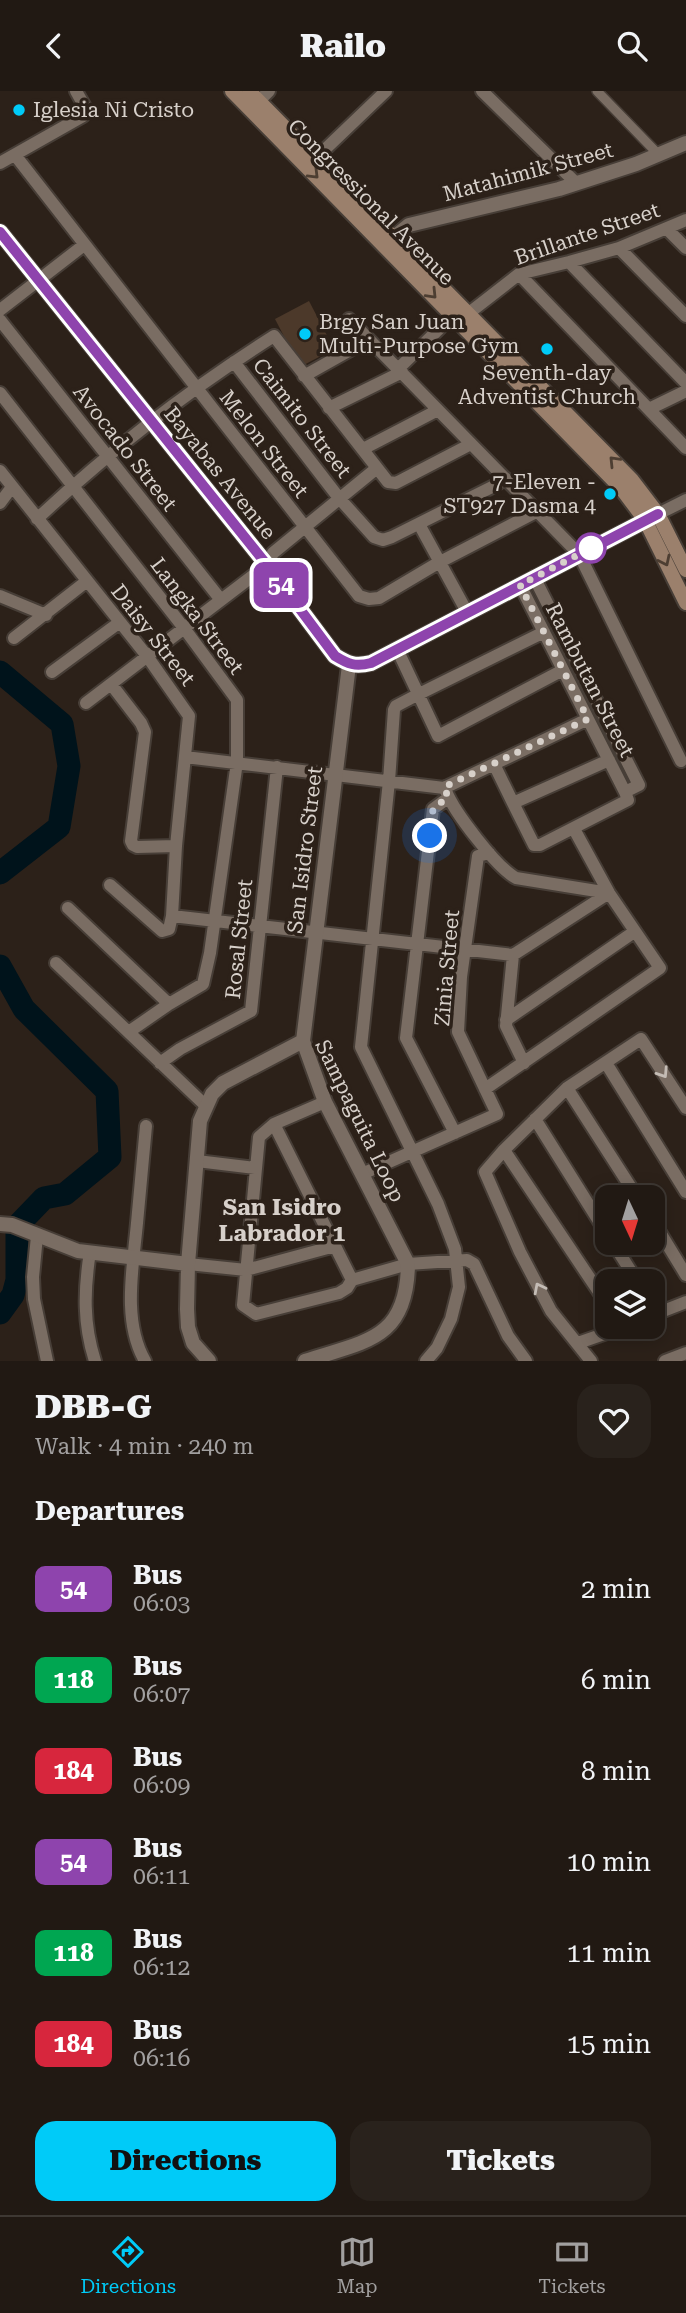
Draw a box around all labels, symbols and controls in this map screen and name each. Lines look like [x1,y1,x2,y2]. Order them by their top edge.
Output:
icon: back [35,27,73,65]
text: Railo [300,27,386,65]
icon: search [613,27,651,65]
place label: Iglesia Ni Cristo [33,98,194,122]
marker: Iglesia Ni Cristo [11,102,27,118]
street label: Congressional Avenue [283,114,459,290]
street label: Matahimik Street [440,138,616,206]
one-way arrow [306,166,319,179]
street label: Brillante Street [511,198,663,270]
one-way arrow [424,285,437,298]
place label: Brgy San Juan Multi-Purpose Gym [319,310,519,358]
marker: Brgy San Juan Multi-Purpose Gym [297,326,313,342]
marker: Seventh-day Adventist Church [539,341,555,357]
street label: Caimito Street [248,353,356,483]
place label: Seventh-day Adventist Church [458,361,636,409]
street label: Avocado Street [68,380,182,516]
street label: Melon Street [215,386,313,503]
street label: Bayabas Avenue [159,402,281,544]
one-way arrow [610,457,623,470]
place label: 7-Eleven - ST927 Dasma 4 [443,470,596,518]
marker: 7-Eleven - ST927 Dasma 4 [602,486,618,502]
unlabelled marker [576,533,606,563]
street label: Langka Street [145,553,249,679]
one-way arrow [657,554,671,566]
line badge: 54 [250,562,312,608]
text: 54 [268,571,294,599]
street label: Daisy Street [106,579,200,691]
street label: Rambutan Street [541,599,639,761]
street label: San Isidro Street [283,765,327,935]
your location [412,818,447,853]
street label: Rosal Street [221,878,257,1000]
street label: Zinia Street [430,909,464,1027]
street label: Sampaguita Loop [310,1036,410,1206]
one-way arrow [655,1066,668,1079]
north arrow [595,1185,665,1255]
map controls [595,1185,665,1339]
district label: San Isidro Labrador 1 [219,1194,345,1247]
button: layers [595,1269,665,1339]
one-way arrow [533,1283,547,1295]
button: heart [577,1384,651,1458]
text: DBB-G [35,1387,152,1426]
text: Walk · 4 min · 240 m [35,1433,254,1460]
text: Departures [35,1496,184,1526]
text: Bus [133,1560,182,1590]
text: 2 min [581,1574,651,1604]
text: 54 [60,1575,87,1603]
text: 06:03 [133,1590,190,1617]
text: Bus [133,1651,182,1681]
text: 6 min [581,1665,651,1695]
text: 118 [53,1666,94,1694]
text: 06:07 [133,1681,190,1708]
text: Bus [133,1742,182,1772]
text: 8 min [581,1756,651,1786]
text: 184 [53,1757,94,1785]
text: 06:09 [133,1772,190,1799]
text: Bus [133,1833,182,1863]
text: 10 min [567,1847,651,1877]
text: 54 [60,1848,87,1876]
text: 06:11 [133,1863,190,1890]
text: Bus [133,1924,182,1954]
text: 11 min [567,1938,651,1968]
text: 118 [53,1939,94,1967]
text: 06:12 [133,1954,190,1981]
text: Bus [133,2015,182,2045]
text: 15 min [567,2029,651,2059]
text: 184 [53,2030,94,2058]
text: 06:16 [133,2045,190,2072]
button: Directions [35,2121,336,2201]
button: Tickets [350,2121,651,2201]
tab: Directions [80,2233,176,2298]
tab: Map [337,2233,377,2298]
tab: Tickets [538,2233,606,2298]

